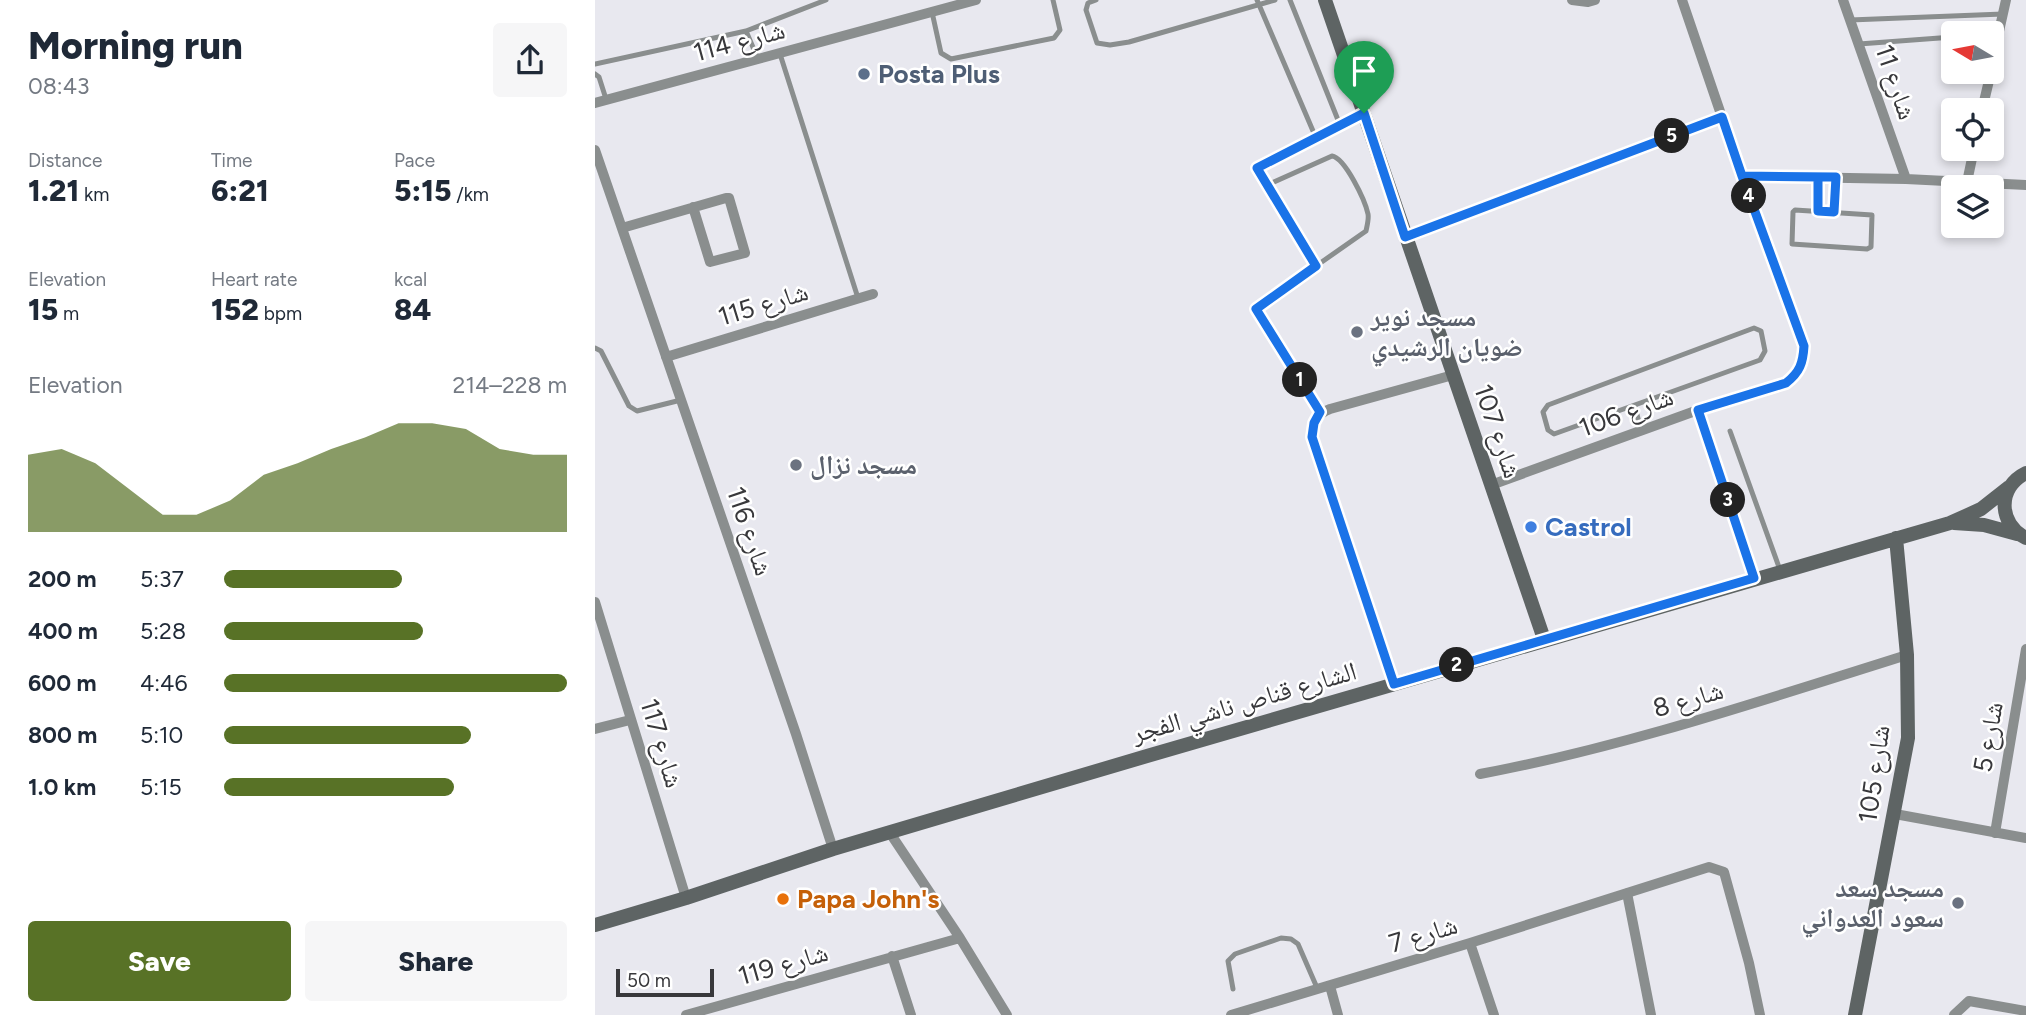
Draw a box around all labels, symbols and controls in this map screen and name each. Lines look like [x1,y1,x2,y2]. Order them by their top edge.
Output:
street label: شارع 114 [690,13,788,69]
north arrow [1941,21,2004,84]
map controls [1941,21,2004,238]
text: Morning run [28,23,243,69]
button: share [493,23,567,97]
street label: شارع 11 [1868,40,1924,124]
pin [1334,41,1394,113]
icon: arrive [1345,52,1383,90]
place label: Posta Plus [878,58,1000,90]
marker: Posta Plus [856,66,872,82]
text: 08:43 [28,72,89,100]
button: locate [1941,98,2004,161]
pin: 5 [1655,118,1689,154]
text: 5 [1666,124,1677,147]
text: Distance [28,149,102,172]
text: Time [211,149,252,172]
text: Pace [394,149,435,172]
text: 1.21 [28,172,79,209]
text: 6:21 [211,172,269,209]
text: 5:15 [394,172,452,209]
button: layers [1941,175,2004,238]
pin: 4 [1731,178,1767,214]
text: km [79,183,109,206]
text: /km [452,183,489,206]
text: 4 [1742,184,1755,207]
text: Elevation [28,268,106,291]
text: Heart rate [211,268,297,291]
text: kcal [394,268,427,291]
street label: شارع 115 [714,275,812,333]
text: 15 [28,291,58,328]
text: 152 [211,291,259,328]
text: 84 [394,291,432,328]
place label: مسجد نوير ضويان الرشيدي [1370,301,1523,367]
text: m [58,302,79,325]
text: bpm [259,302,302,325]
marker: مسجد نوير ضويان الرشيدي [1349,324,1365,340]
pin: 1 [1283,362,1317,398]
text: 1 [1295,368,1304,391]
text: Elevation [28,371,123,399]
text: 214–228 m [453,371,567,399]
street label: شارع 107 [1467,380,1529,482]
street label: شارع 106 [1574,380,1678,444]
place label: مسجد نزال [810,449,917,481]
marker: مسجد نزال [788,457,804,473]
street label: شارع 116 [720,482,780,580]
pin: 3 [1711,482,1745,518]
text: 3 [1722,488,1733,511]
place label: Castrol [1545,511,1632,543]
marker: Castrol [1523,519,1539,535]
text: 200 m [28,565,97,593]
text: 5:37 [140,565,184,593]
text: 400 m [28,617,98,645]
text: 5:28 [140,617,186,645]
pin: 2 [1439,648,1475,682]
text: 2 [1451,653,1462,676]
street label: الشارع قناص ناشي الفجر [1127,655,1361,754]
text: 600 m [28,669,97,697]
text: 4:46 [140,669,187,697]
street label: شارع 8 [1649,674,1727,724]
street label: شارع 117 [633,695,691,791]
street label: شارع 5 [1966,699,2010,775]
text: 800 m [28,721,97,749]
text: 5:10 [140,721,183,749]
street label: شارع 105 [1851,723,1897,825]
text: 1.0 km [28,773,96,801]
text: 5:15 [140,773,182,801]
place label: مسجد سعد سعود العدواني [1801,872,1944,938]
place label: Papa John's [797,883,939,915]
marker: Papa John's [775,891,791,907]
marker: مسجد سعد سعود العدواني [1950,895,1966,911]
street label: شارع 7 [1385,908,1461,960]
button: Save [28,921,291,1001]
button: Share [305,921,567,1001]
street label: شارع 119 [734,936,832,992]
scale bar [616,966,714,998]
text: 50 m [627,969,671,992]

